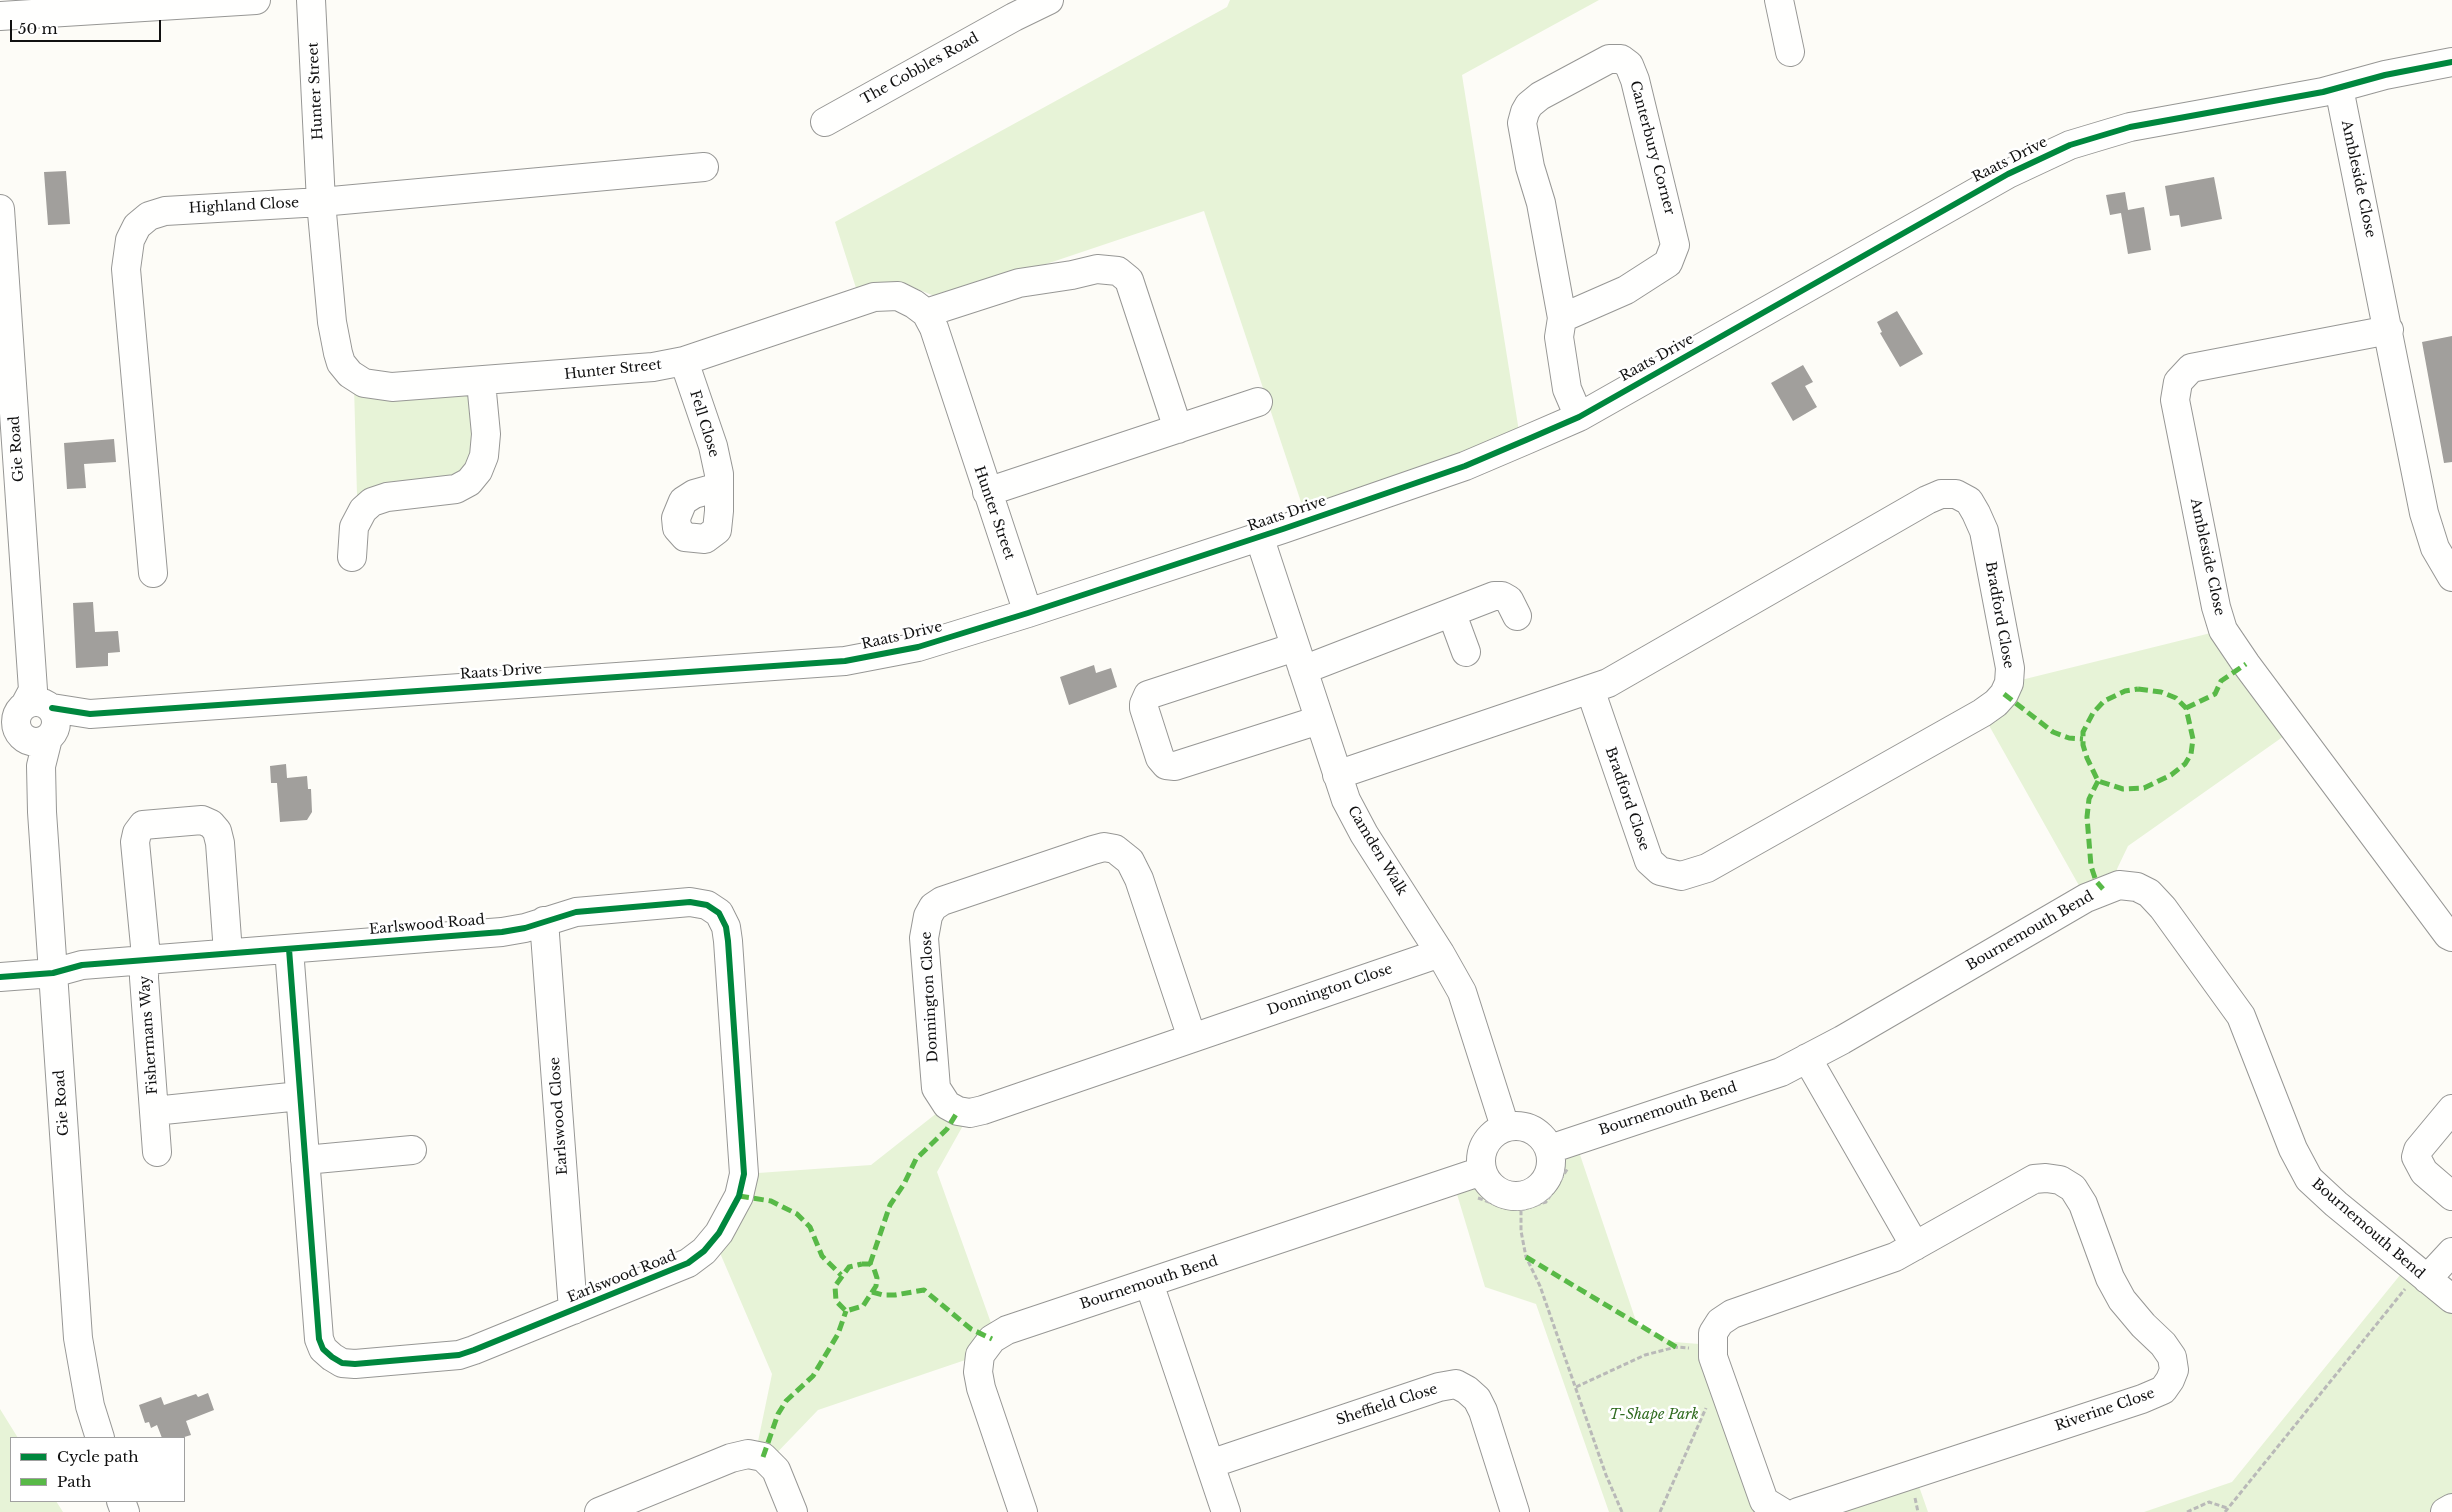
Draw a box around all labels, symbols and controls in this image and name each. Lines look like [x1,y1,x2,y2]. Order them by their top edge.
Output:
scale bar [12,10,164,42]
text: 50 m [18,19,58,38]
street label: The Cobbles Road [858,30,982,108]
street label: Hunter Street [305,42,327,140]
street label: Canterbury Corner [1626,79,1678,217]
street label: Ambleside Close [2337,119,2379,239]
street label: Raats Drive [1970,134,2050,186]
street label: Highland Close [188,195,300,217]
street label: Raats Drive [1617,331,1697,385]
street label: Hunter Street [563,357,663,383]
street label: Fell Close [686,388,722,460]
street label: Gie Road [6,415,28,483]
street label: Hunter Street [970,464,1018,562]
street label: Raats Drive [1245,493,1329,535]
street label: Ambleside Close [2186,497,2228,617]
street label: Bradford Close [1981,560,2017,670]
street label: Raats Drive [860,619,944,653]
street label: Raats Drive [459,661,543,683]
street label: Bradford Close [1601,745,1653,853]
street label: Camden Walk [1344,803,1410,899]
street label: Bournemouth Bend [1963,888,2097,974]
street label: Earlswood Road [368,912,486,938]
street label: Donnington Close [918,931,942,1063]
street label: Donnington Close [1265,961,1395,1019]
street label: Fishermans Way [136,975,162,1095]
street label: Earlswood Close [546,1056,572,1176]
street label: Gie Road [51,1069,73,1137]
street label: Bournemouth Bend [1597,1079,1739,1139]
street label: Bournemouth Bend [2308,1175,2428,1283]
street label: Earlswood Road [565,1247,679,1307]
street label: Bournemouth Bend [1078,1253,1220,1313]
street label: Sheffield Close [1334,1381,1440,1429]
street label: Riverine Close [2053,1385,2157,1435]
park label: T-Shape Park [1609,1407,1699,1423]
legend [10,1437,185,1502]
text: Cycle path [57,1447,139,1466]
text: Path [57,1472,91,1491]

